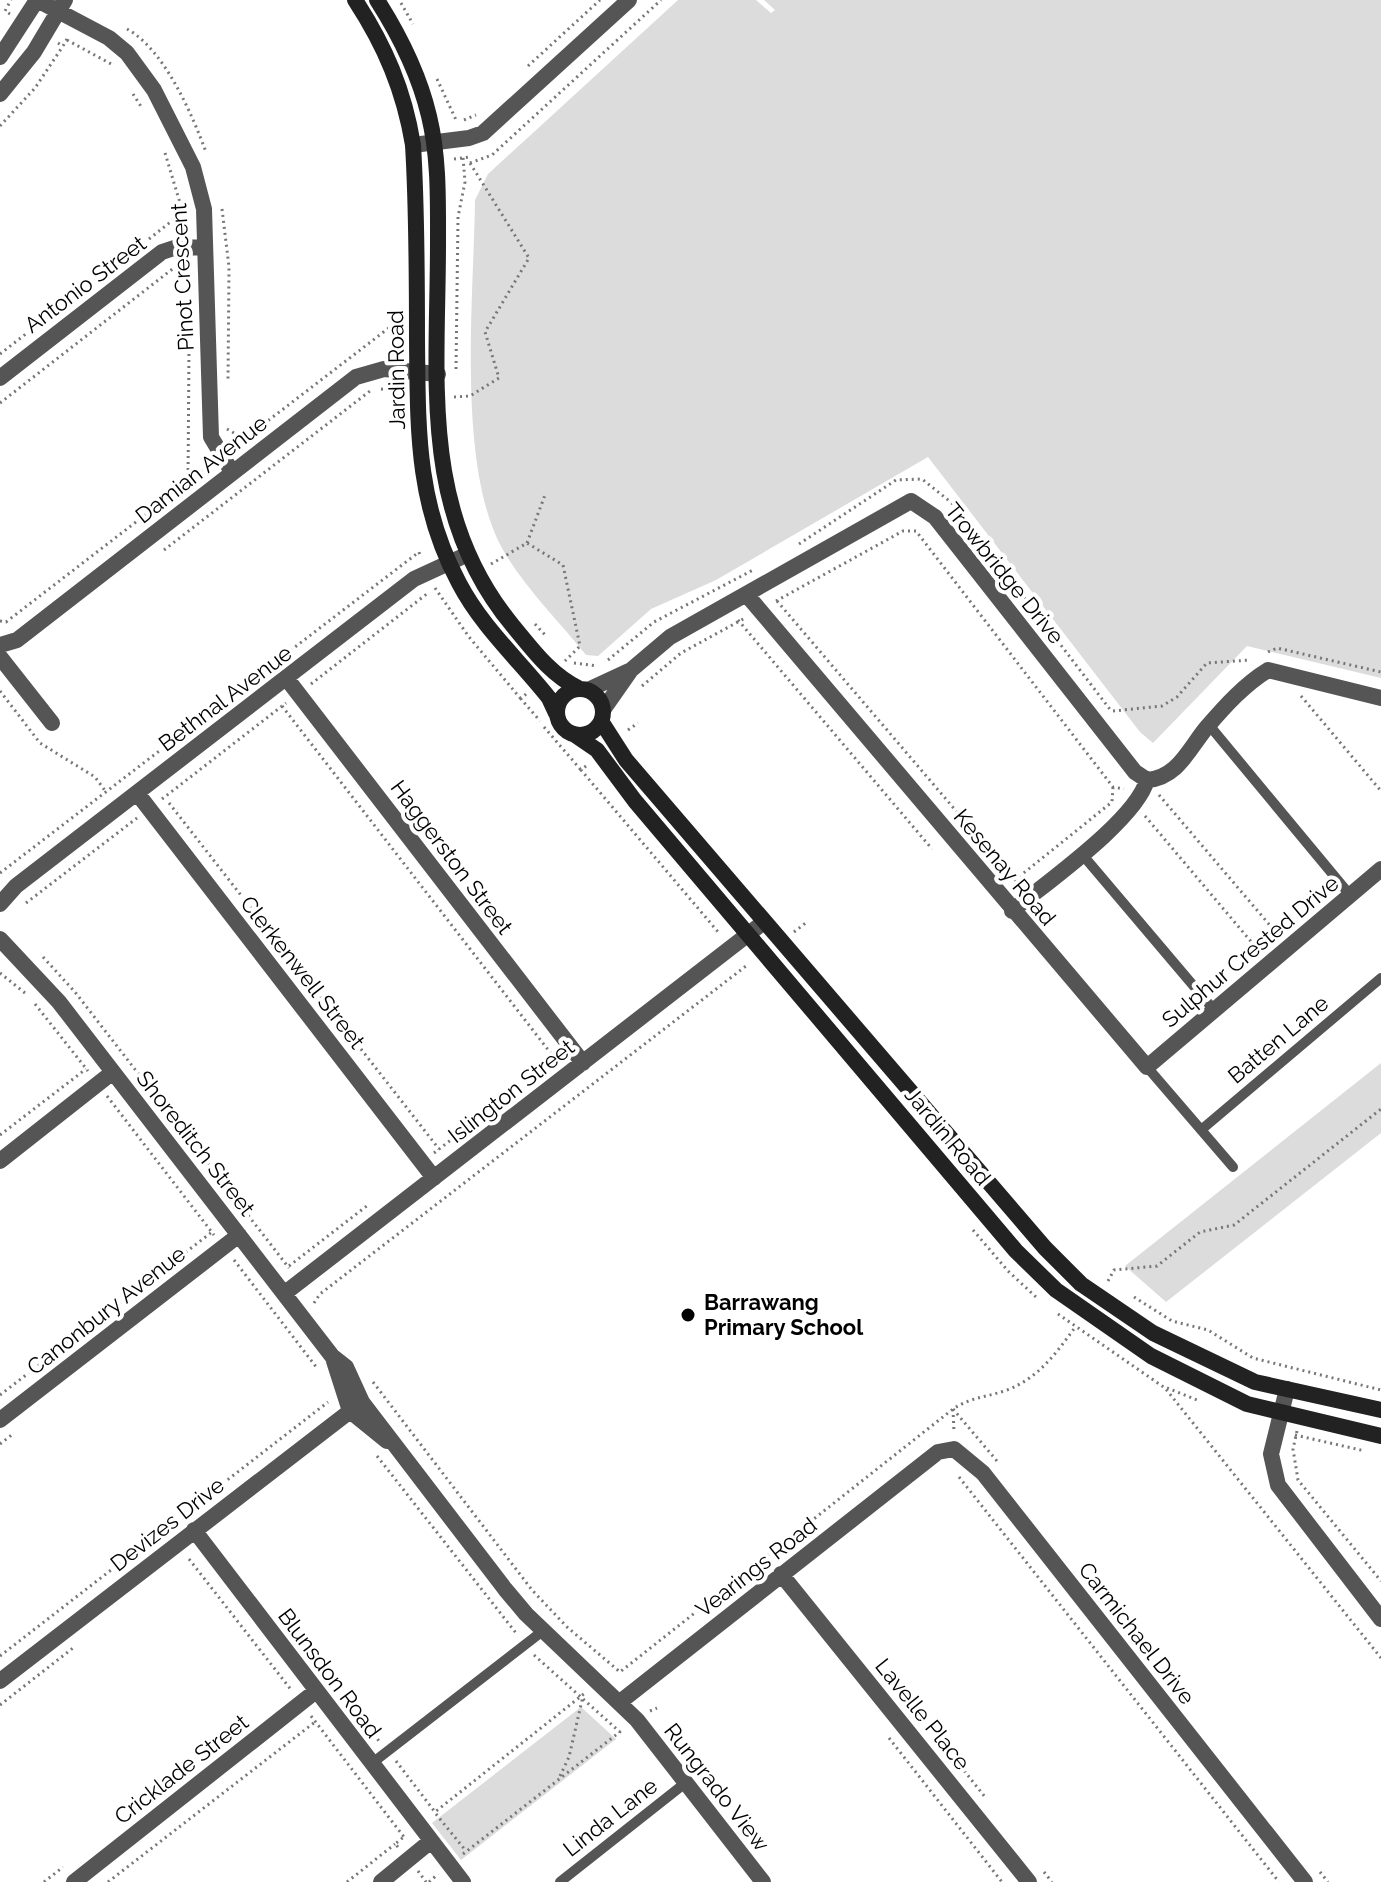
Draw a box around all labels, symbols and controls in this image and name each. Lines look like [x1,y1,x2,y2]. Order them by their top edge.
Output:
street label: Pinot Crescent [165,202,199,352]
street label: Antonio Street [19,230,151,338]
street label: Jardin Road [382,310,410,430]
street label: Damian Avenue [130,410,272,528]
street label: Trowbridge Drive [940,497,1070,649]
street label: Bethnal Avenue [153,639,297,757]
street label: Haggerston Street [386,775,519,940]
street label: Kesenay Road [949,803,1061,931]
street label: Sulphur Crested Drive [1156,869,1344,1032]
street label: Clerkenwell Street [235,890,371,1054]
street label: Batten Lane [1223,989,1334,1088]
street label: Islington Street [443,1033,580,1148]
street label: Shoreditch Street [131,1065,261,1221]
street label: Jardin Road [900,1082,996,1190]
street label: Canonbury Avenue [22,1240,190,1380]
place label: Barrawang Primary School [704,1289,864,1340]
marker: Barrawang Primary School [679,1306,697,1324]
street label: Devizes Drive [105,1472,229,1576]
street label: Vearings Road [690,1512,822,1622]
street label: Carmichael Drive [1073,1557,1201,1709]
street label: Blunsdon Road [273,1603,387,1743]
street label: Lavelle Place [870,1653,976,1775]
street label: Cricklade Street [109,1708,254,1829]
street label: Rungrado View [659,1718,775,1856]
street label: Linda Lane [558,1772,662,1862]

